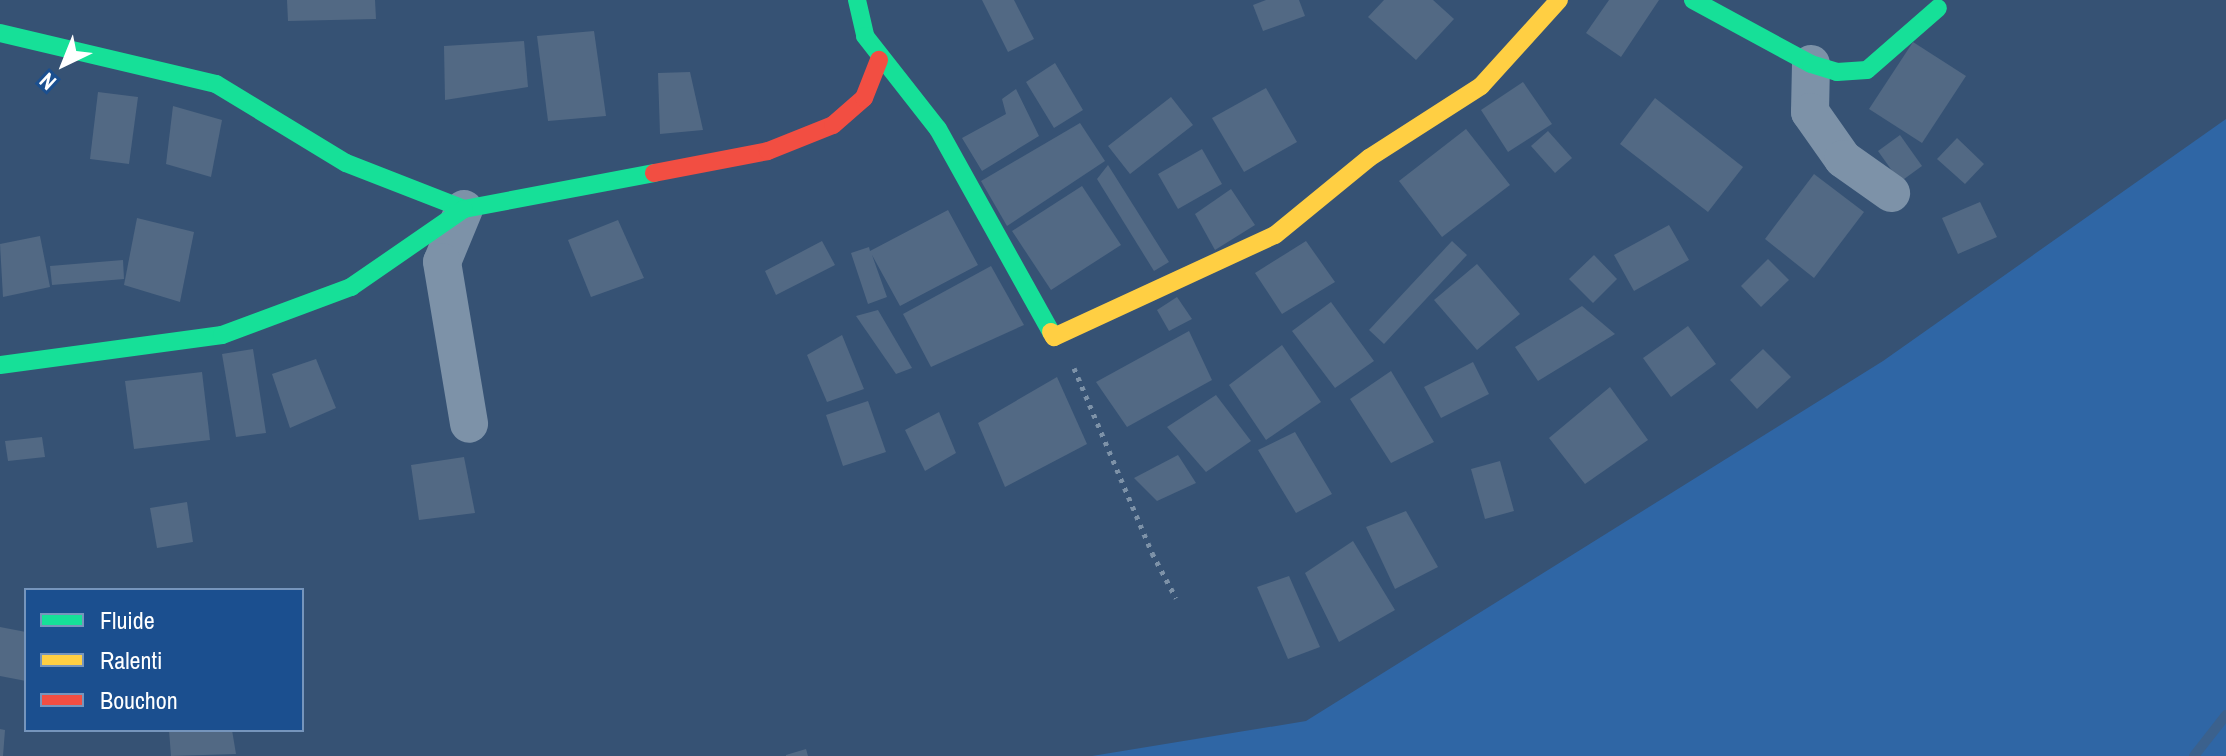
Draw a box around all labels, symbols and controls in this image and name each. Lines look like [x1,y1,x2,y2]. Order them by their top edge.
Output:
north arrow [24,24,104,104]
text: N [33,66,63,97]
legend [24,588,304,732]
text: Fluide [100,604,155,636]
text: Ralenti [100,644,162,676]
text: Bouchon [100,684,178,716]

